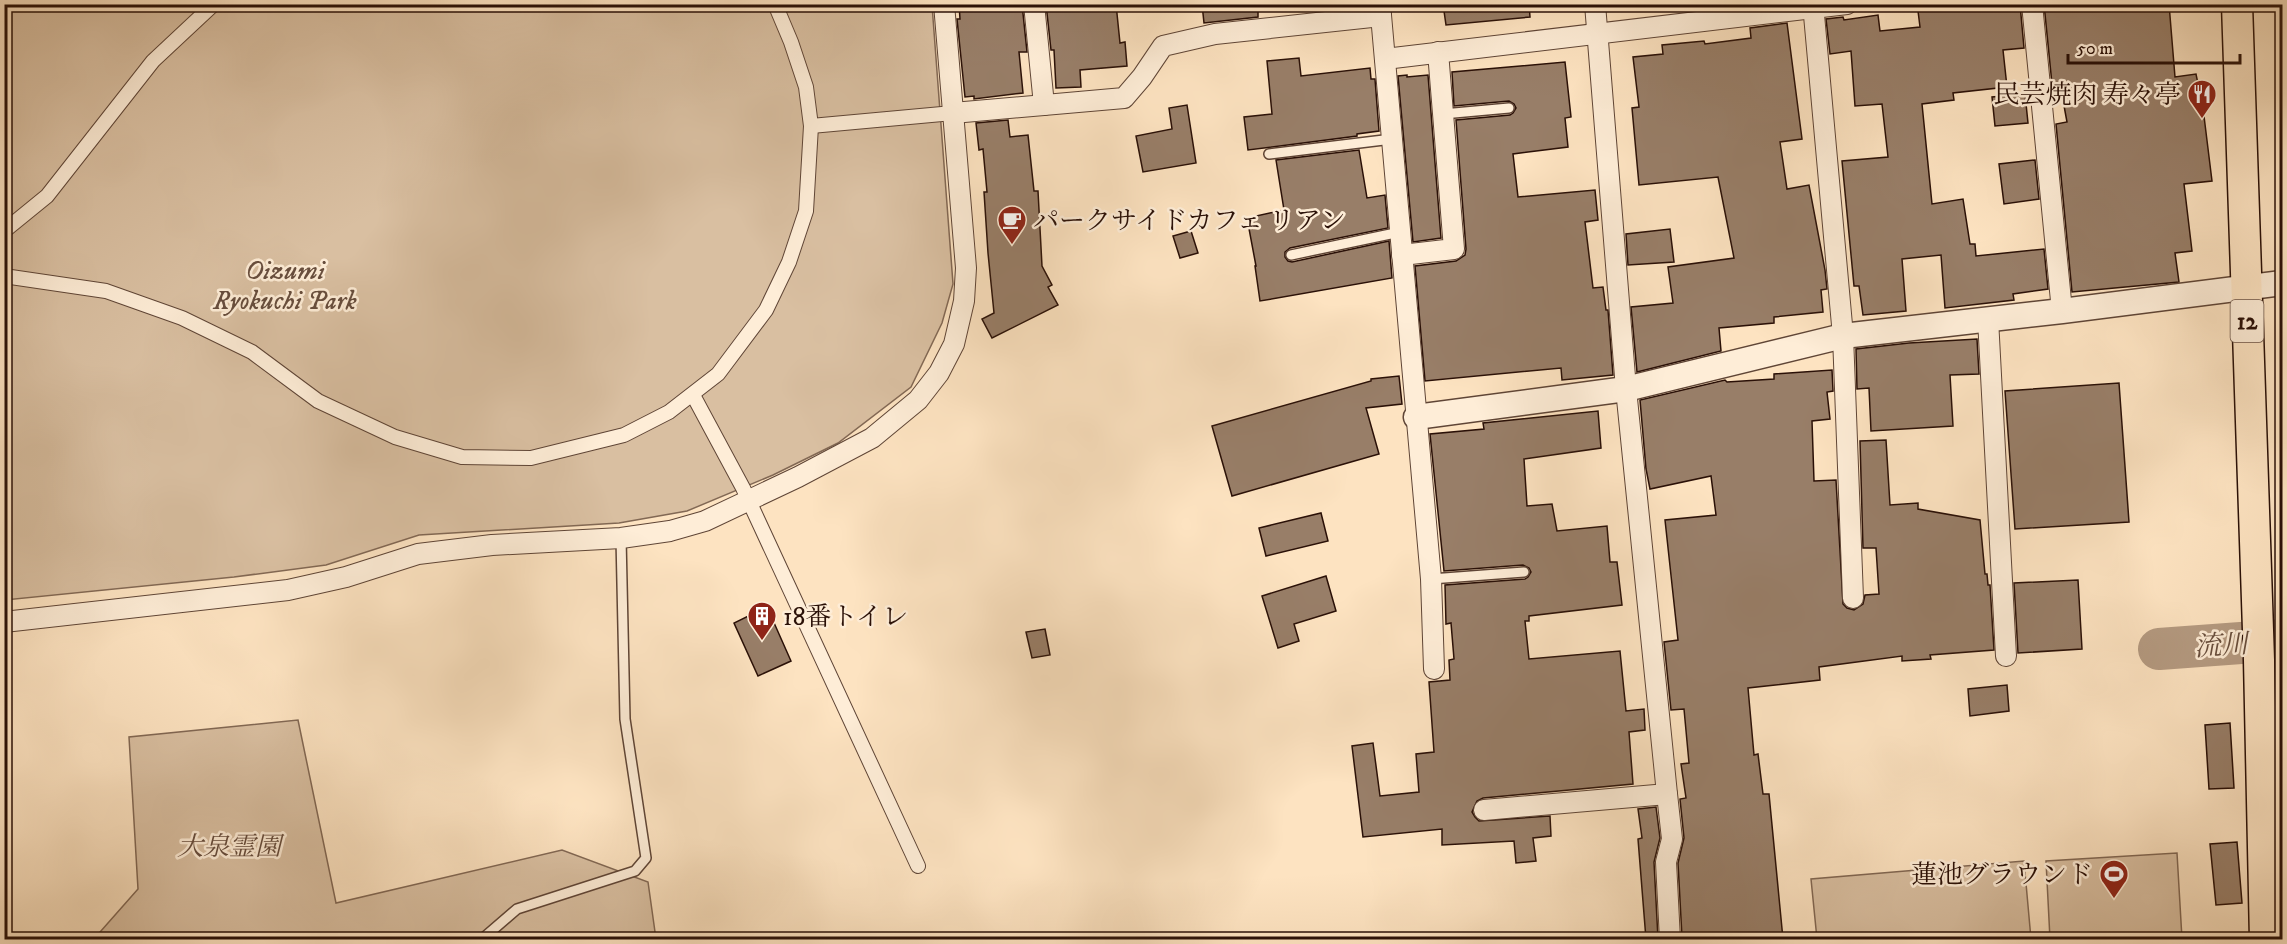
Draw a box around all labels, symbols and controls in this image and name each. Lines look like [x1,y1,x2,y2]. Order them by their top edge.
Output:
scale bar [2068,27,2240,65]
text: 50 m [2077,38,2113,60]
restaurant icon: 民芸焼肉 寿々亭 [2186,78,2218,120]
place label: 民芸焼肉 寿々亭 [1993,79,2181,112]
cafe icon: パークサイドカフェ リアン [996,204,1028,246]
place label: パークサイドカフェ リアン [1033,205,1346,238]
park label: Oizumi Ryokuchi Park [212,255,357,318]
road number: 12 [2230,300,2264,342]
building icon: 18番トイレ [746,600,778,642]
place label: 18番トイレ [783,601,908,634]
water label: 流川 [2193,627,2252,665]
park label: 大泉霊園 [177,831,285,864]
sports icon: 蓮池グラウンド [2098,858,2130,900]
place label: 蓮池グラウンド [1911,859,2093,892]

